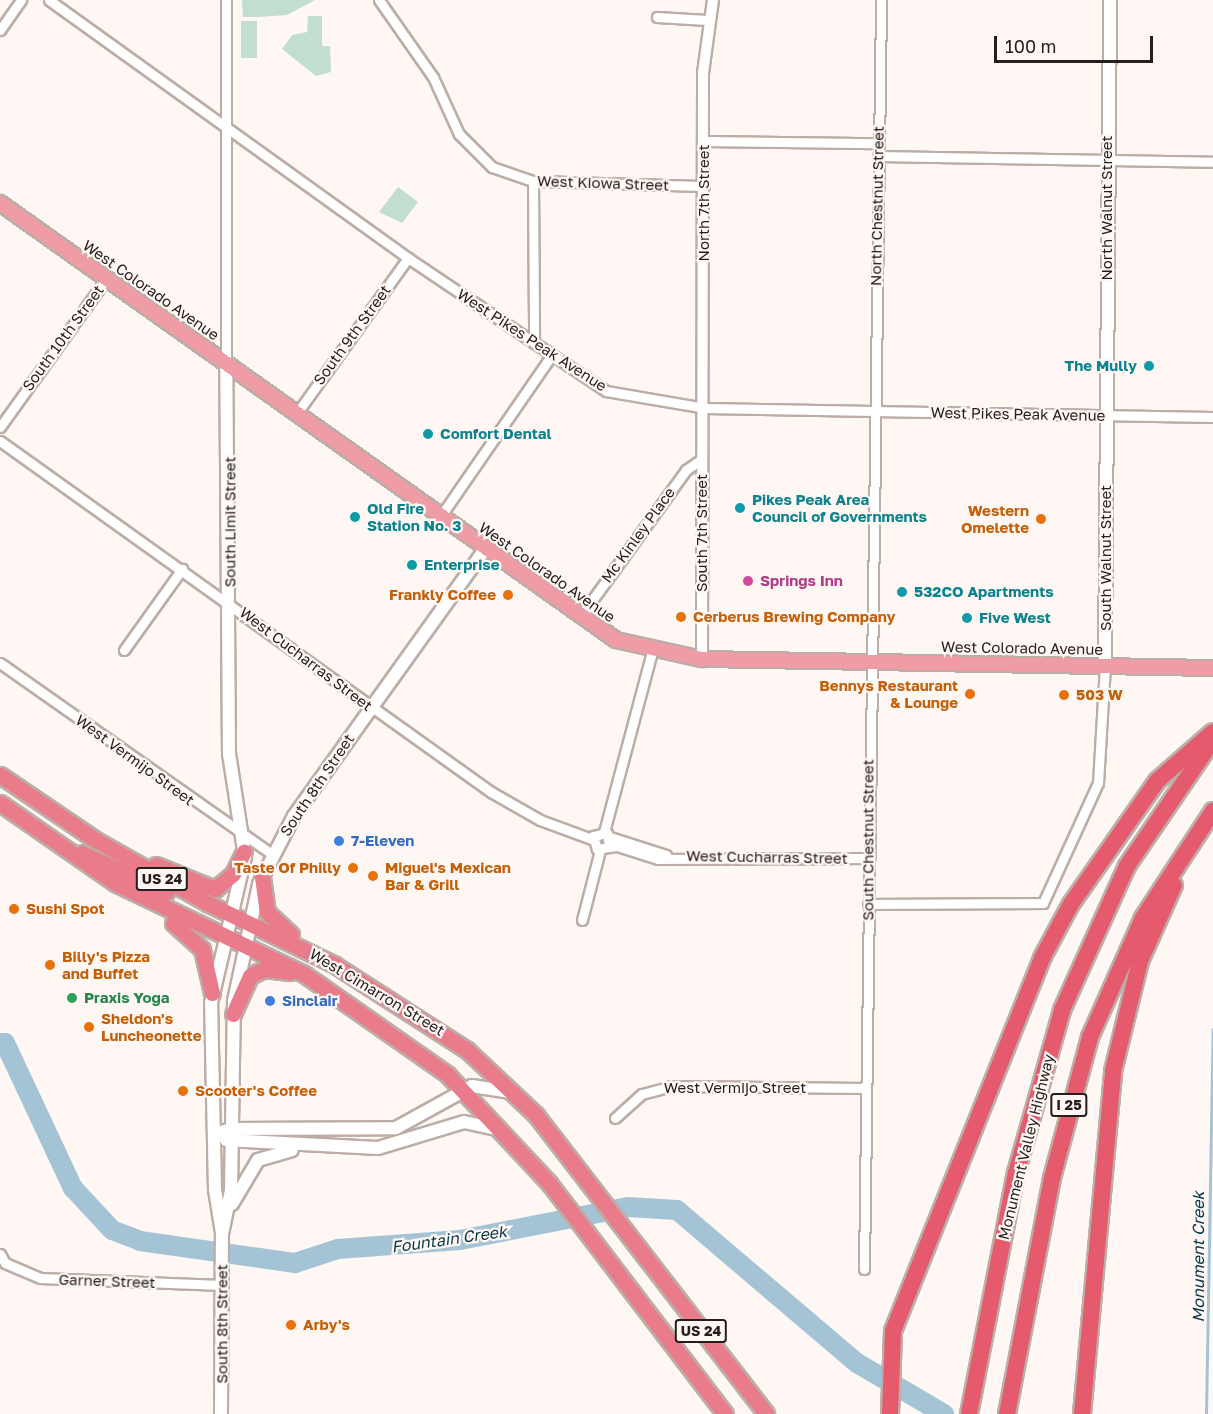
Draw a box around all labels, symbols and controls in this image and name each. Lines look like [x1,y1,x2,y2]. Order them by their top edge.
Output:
scale bar [997,24,1156,62]
text: 100 m [1005,35,1056,57]
street label: North Chestnut Street [867,126,887,286]
street label: North Walnut Street [1098,135,1116,281]
street label: North 7th Street [695,145,713,261]
street label: West Kiowa Street [537,172,669,194]
street label: West Colorado Avenue [79,236,223,344]
street label: South 10th Street [19,281,107,395]
street label: South 9th Street [310,282,394,388]
street label: West Pikes Peak Avenue [454,285,610,395]
place label: The Mully [1065,357,1137,375]
marker: The Mully [1142,359,1156,373]
street label: West Pikes Peak Avenue [931,403,1105,425]
place label: Comfort Dental [440,425,551,443]
marker: Comfort Dental [421,427,435,441]
street label: South Limit Street [221,457,239,587]
street label: South 7th Street [693,474,711,592]
street label: Mc Kinley Place [597,484,679,586]
street label: South Walnut Street [1097,485,1115,631]
place label: Pikes Peak Area Council of Governments [752,490,927,525]
place label: Old Fire Station No. 3 [367,499,461,534]
marker: Pikes Peak Area Council of Governments [733,501,747,515]
place label: Western Omelette [961,501,1029,536]
marker: Old Fire Station No. 3 [348,510,362,524]
marker: Western Omelette [1034,512,1048,526]
street label: West Colorado Avenue [475,518,619,626]
place label: Enterprise [424,556,500,574]
marker: Enterprise [405,558,419,572]
place label: Springs Inn [760,572,843,590]
marker: Springs Inn [741,574,755,588]
place label: 532CO Apartments [914,583,1054,601]
marker: 532CO Apartments [895,585,909,599]
place label: Frankly Coffee [389,586,496,604]
marker: Frankly Coffee [501,588,515,602]
street label: West Cucharras Street [236,603,376,715]
place label: Cerberus Brewing Company [693,608,895,626]
place label: Five West [979,609,1051,627]
marker: Cerberus Brewing Company [674,610,688,624]
marker: Five West [960,611,974,625]
street label: West Colorado Avenue [941,638,1103,658]
place label: Bennys Restaurant & Lounge [819,676,958,711]
place label: 503 W [1076,686,1123,704]
marker: Bennys Restaurant & Lounge [963,687,977,701]
marker: 503 W [1057,688,1071,702]
street label: West Vermijo Street [72,711,198,809]
street label: South 8th Street [276,731,358,839]
street label: South Chestnut Street [859,759,877,921]
place label: 7-Eleven [351,832,414,850]
marker: 7-Eleven [332,834,346,848]
street label: West Cucharras Street [686,847,848,867]
place label: Miguel's Mexican Bar & Grill [385,858,511,893]
place label: Taste Of Philly [234,859,341,877]
marker: Taste Of Philly [346,861,360,875]
road number: US 24 [135,868,189,890]
marker: Miguel's Mexican Bar & Grill [366,869,380,883]
place label: Sushi Spot [26,900,105,918]
marker: Sushi Spot [7,902,21,916]
street label: West Cimarron Street [306,945,448,1039]
place label: Billy's Pizza and Buffet [62,947,150,982]
marker: Billy's Pizza and Buffet [43,958,57,972]
place label: Praxis Yoga [84,989,169,1007]
marker: Praxis Yoga [65,991,79,1005]
place label: Sinclair [282,992,338,1010]
marker: Sinclair [263,994,277,1008]
place label: Sheldon's Luncheonette [101,1009,202,1044]
marker: Sheldon's Luncheonette [82,1020,96,1034]
street label: Monument Valley Highway [994,1052,1058,1242]
street label: West Vermijo Street [664,1079,806,1097]
place label: Scooter's Coffee [195,1082,317,1100]
marker: Scooter's Coffee [176,1084,190,1098]
road number: I 25 [1050,1094,1088,1116]
water label: Monument Creek [1188,1192,1208,1322]
water label: Fountain Creek [390,1221,508,1257]
street label: South 8th Street [213,1264,231,1384]
street label: Garner Street [58,1270,156,1292]
place label: Arby's [303,1316,350,1334]
marker: Arby's [284,1318,298,1332]
road number: US 24 [674,1320,728,1342]

